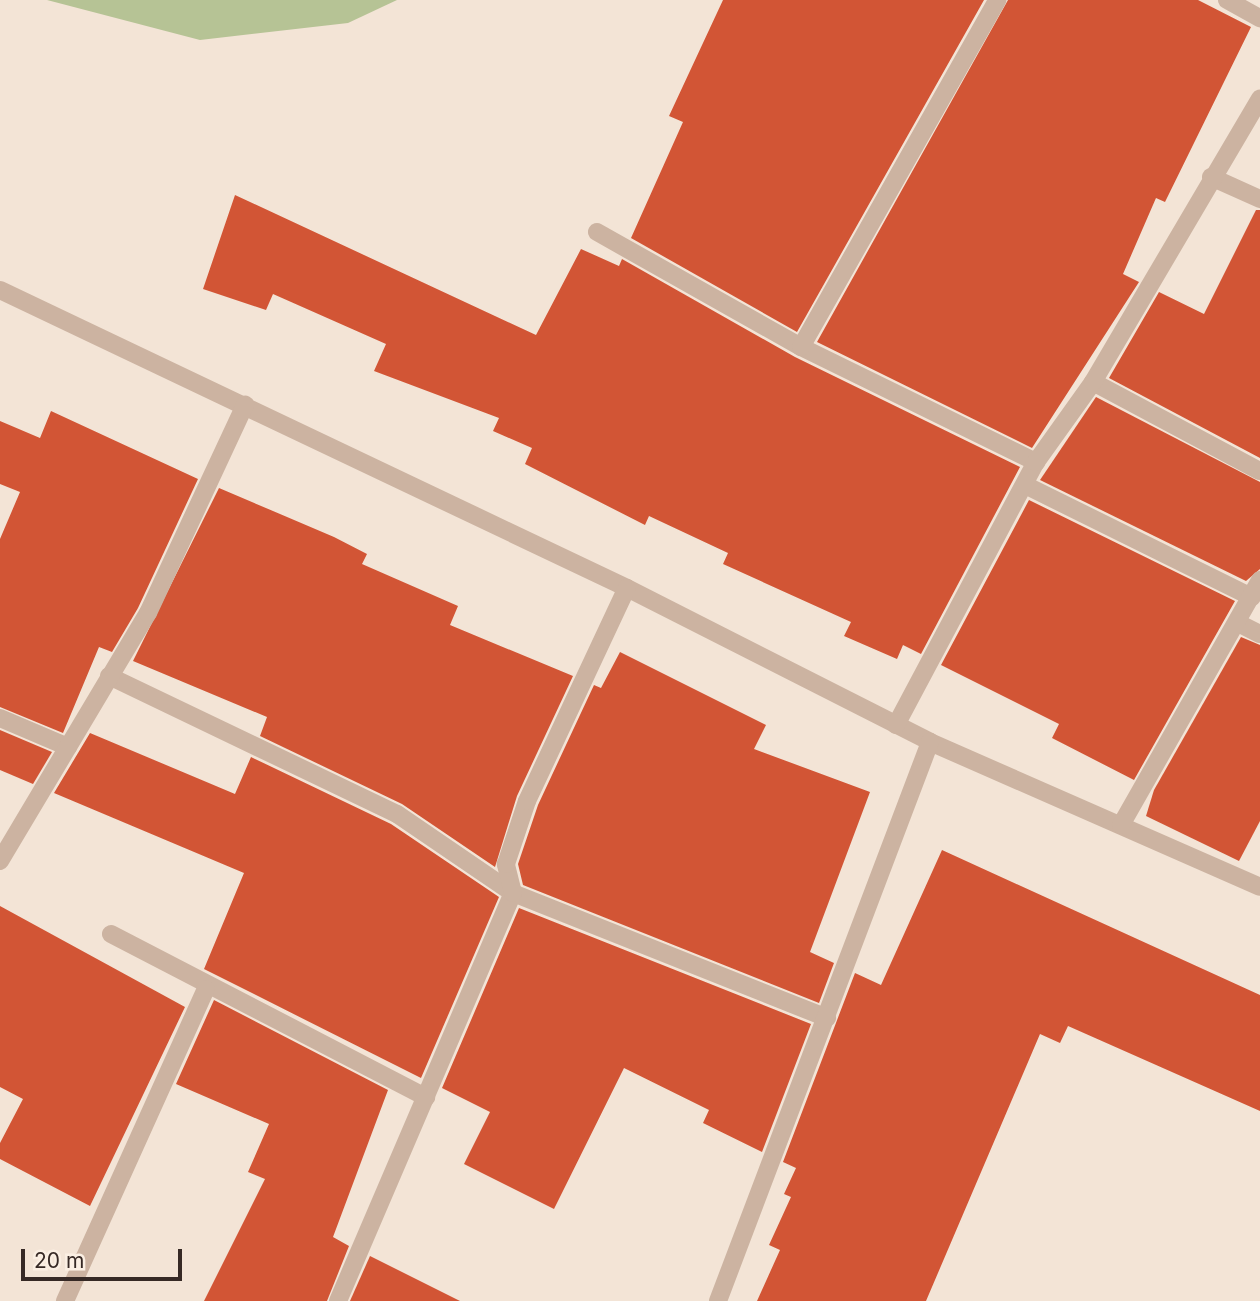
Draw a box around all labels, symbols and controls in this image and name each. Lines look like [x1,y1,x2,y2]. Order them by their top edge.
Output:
scale bar [24,1234,186,1278]
text: 20 m [34,1248,84,1273]

